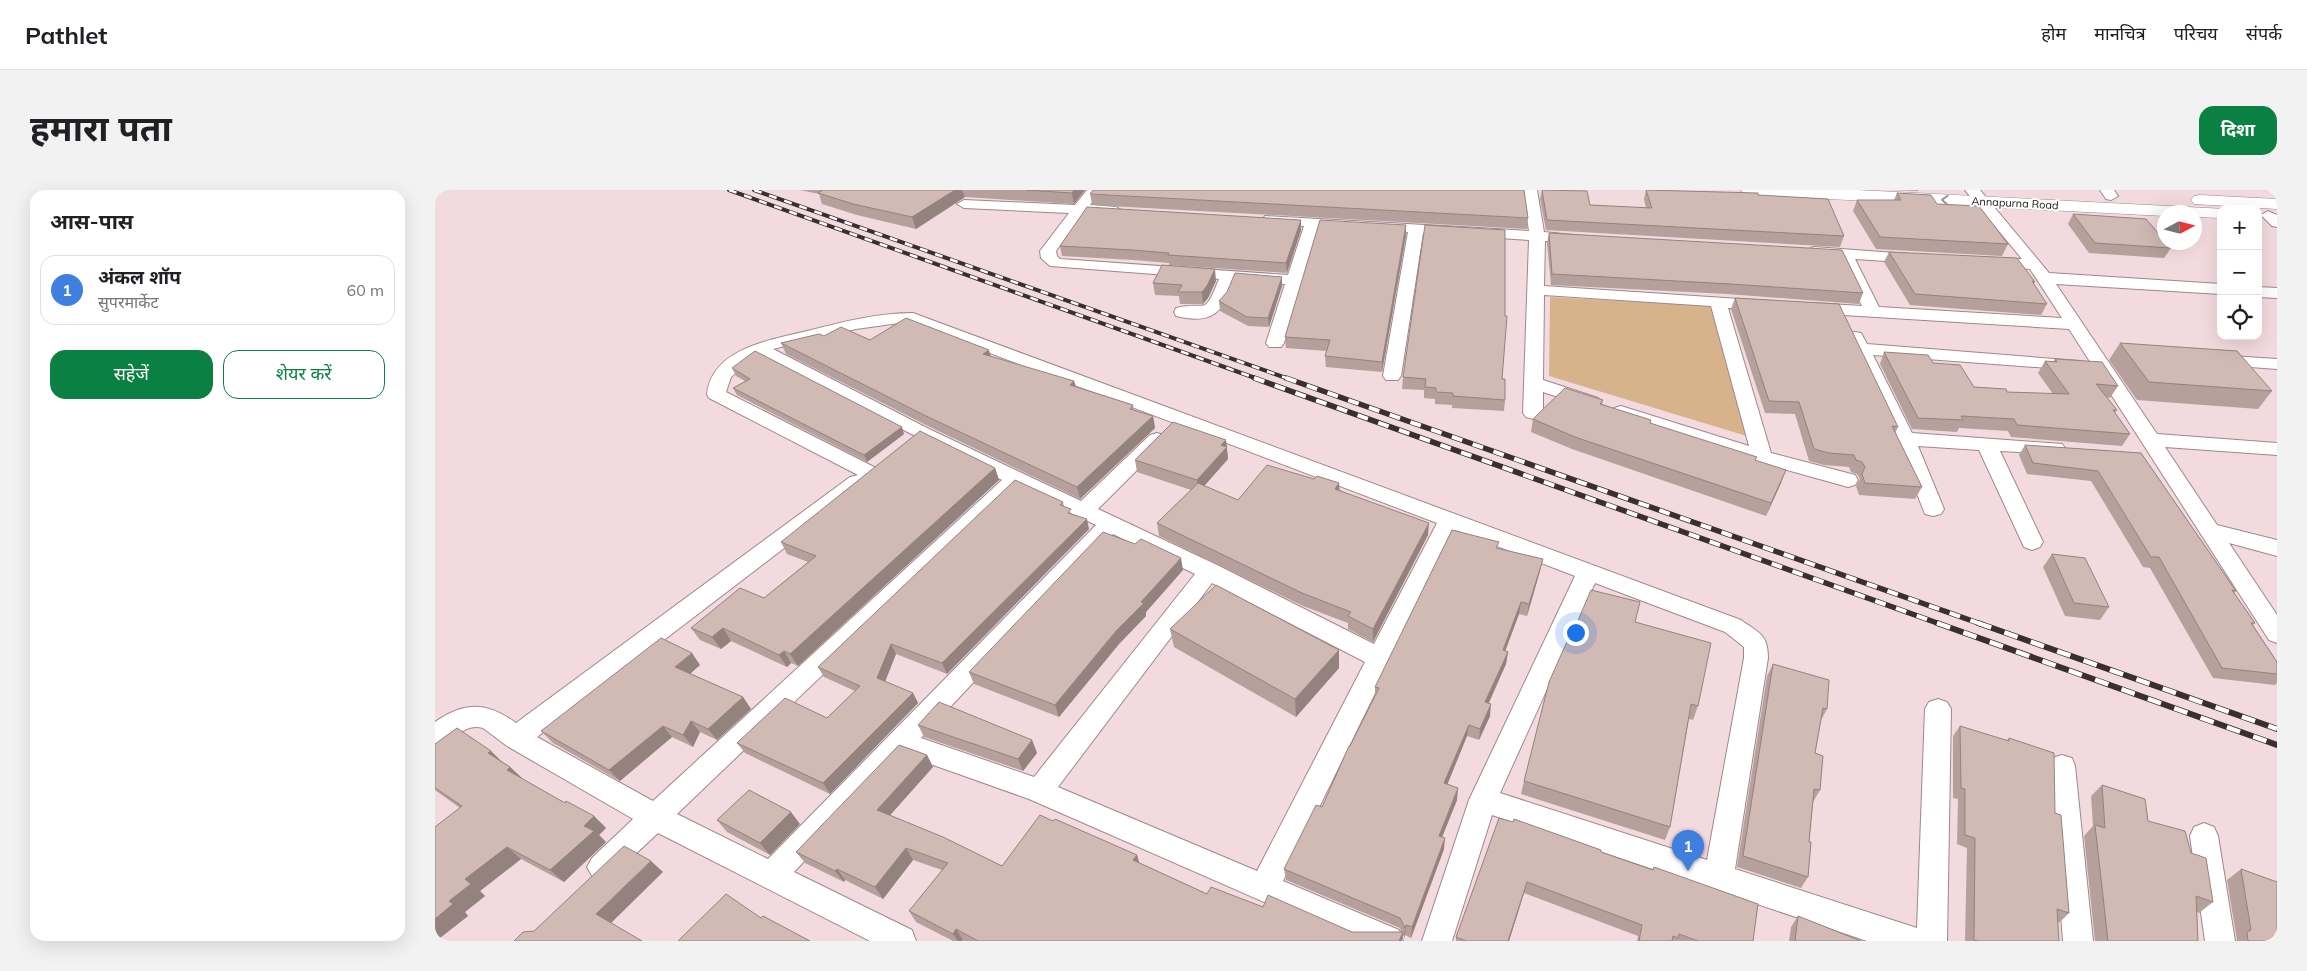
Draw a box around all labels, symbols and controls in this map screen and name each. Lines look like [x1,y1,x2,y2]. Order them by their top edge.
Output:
text: Pathlet [25,20,107,50]
text: होम [2041,22,2066,45]
text: मानचित्र [2094,22,2146,45]
text: परिचय [2174,22,2218,45]
text: संपर्क [2246,22,2282,45]
text: हमारा पता [30,106,172,150]
button: दिशा [2199,106,2277,155]
one-way arrow [1941,194,1949,205]
street label: Annapurna Road [1971,194,2059,212]
north arrow [2157,205,2202,250]
map controls [2217,205,2262,340]
button: + [2217,205,2262,250]
text: आस-पास [50,208,133,234]
button: − [2217,250,2262,295]
text: अंकल शॉप [98,265,181,289]
text: 1 [62,280,72,300]
text: 60 m [347,280,384,300]
text: सुपरमार्केट [98,292,159,312]
button: locate [2217,295,2262,340]
button: सहेजें [50,350,213,399]
button: शेयर करें [223,350,385,399]
your location [1563,620,1589,646]
pin: 1 [1672,830,1704,871]

